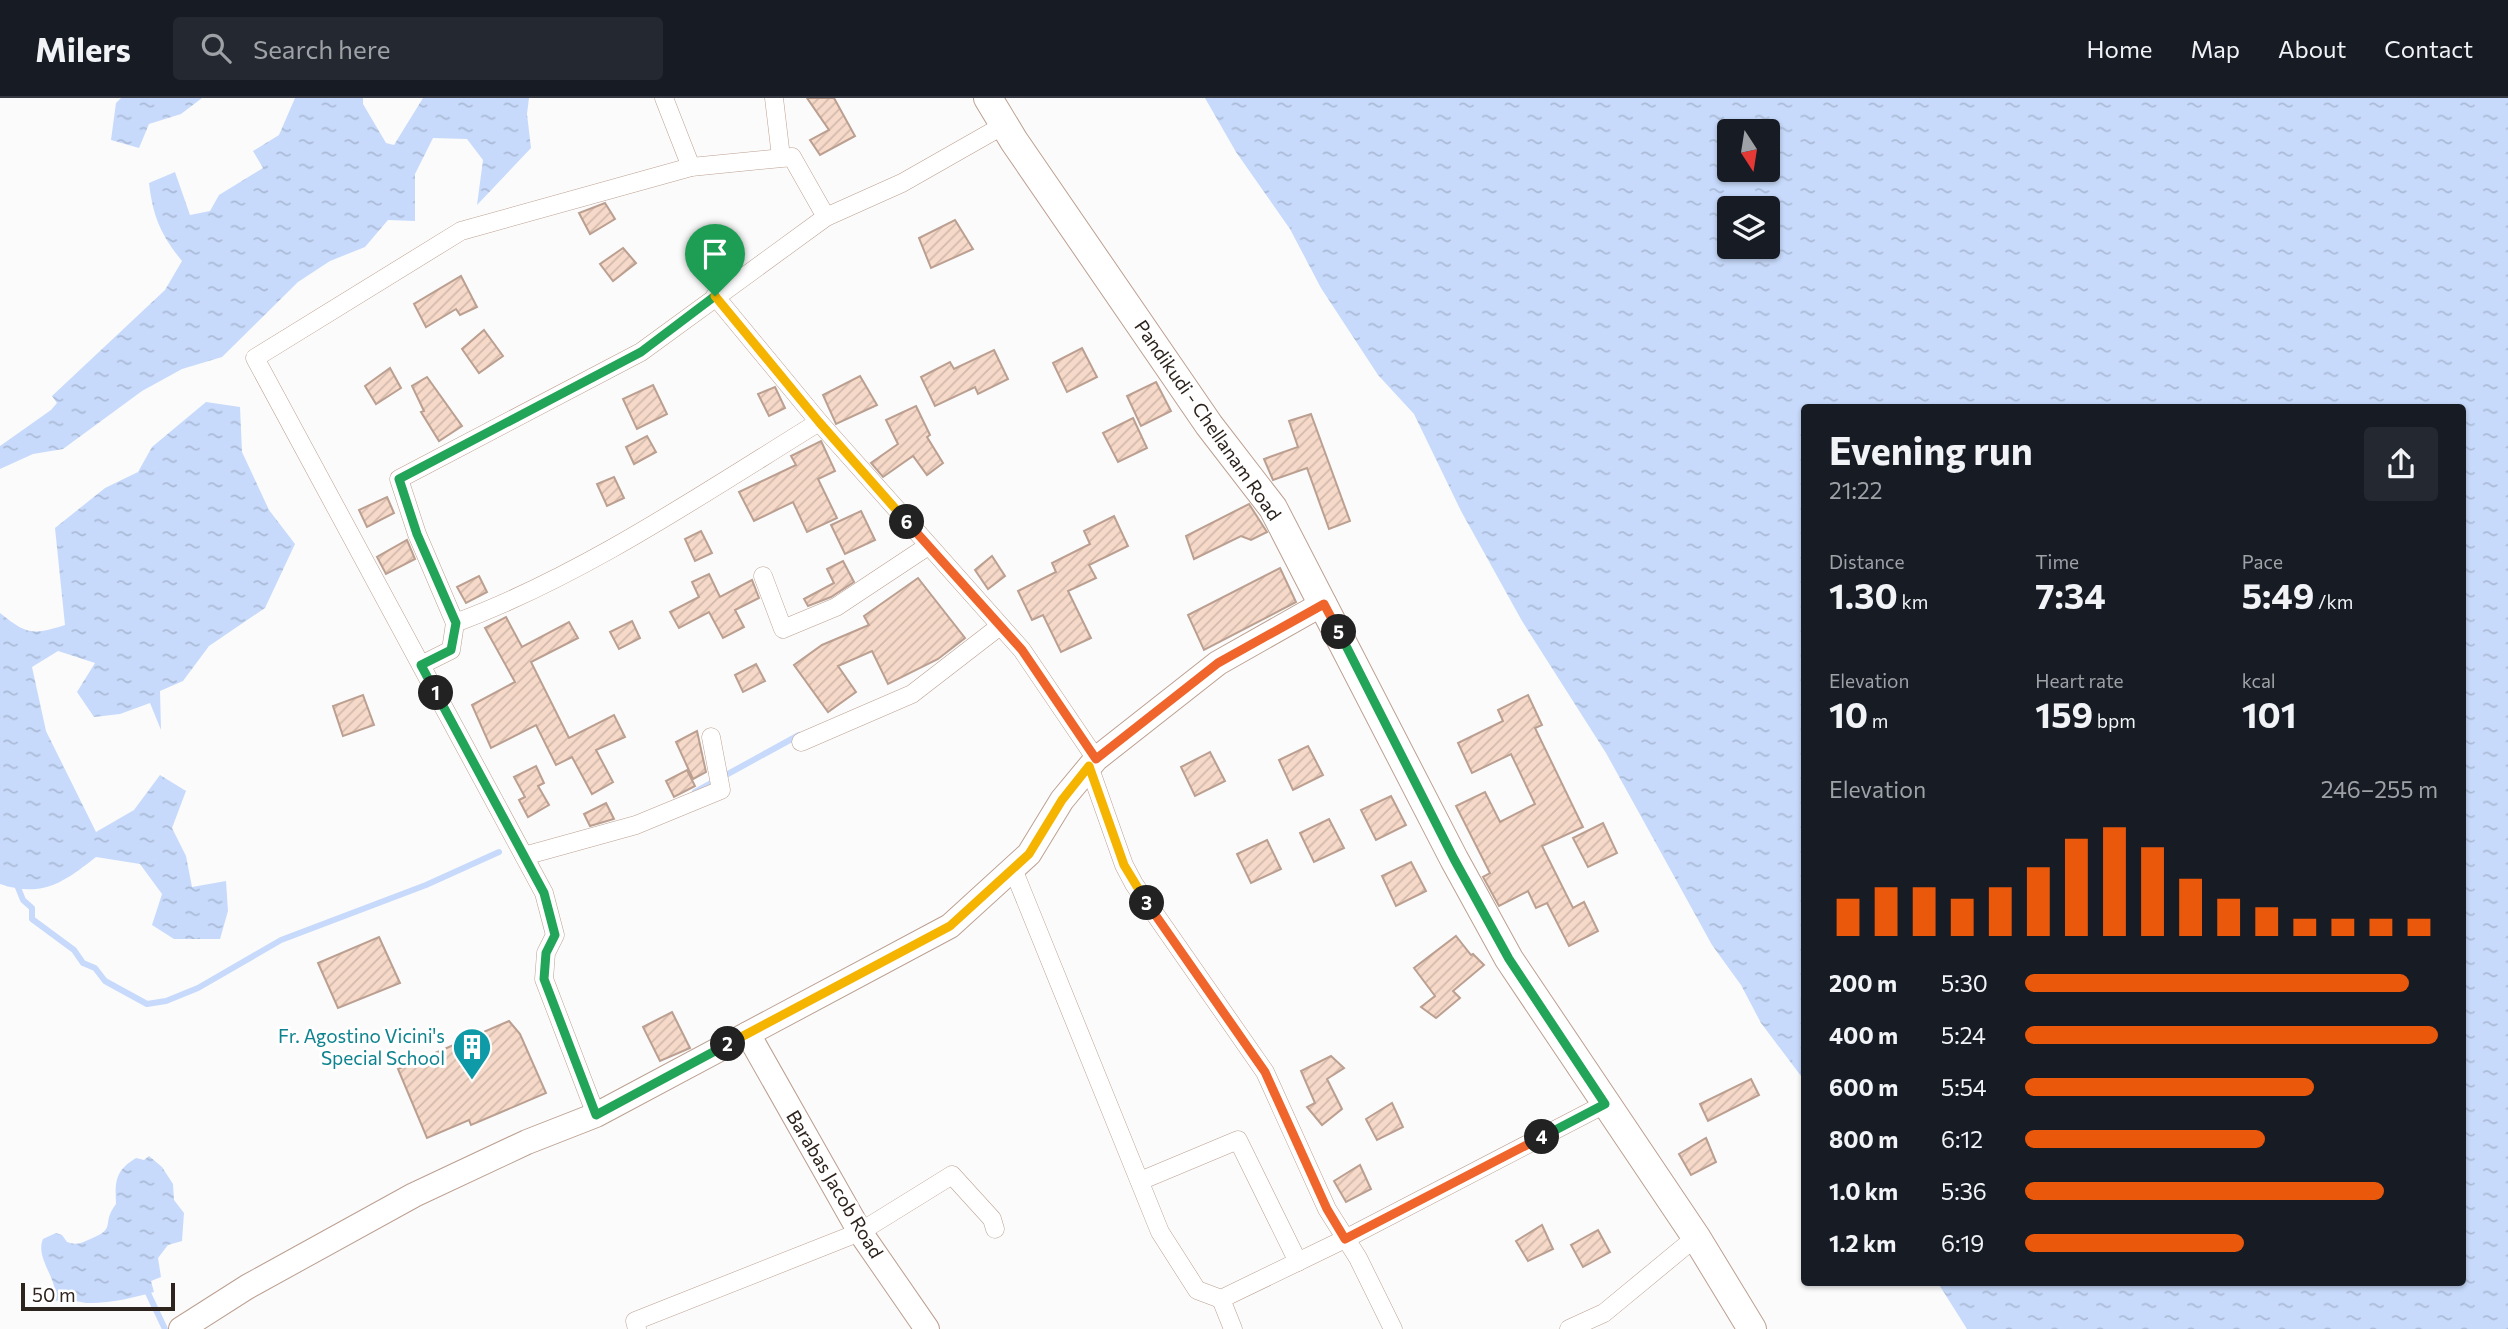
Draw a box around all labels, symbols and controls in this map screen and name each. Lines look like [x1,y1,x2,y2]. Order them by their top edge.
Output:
search box [173,17,663,80]
text: Milers [35,28,131,69]
icon: search [197,29,235,67]
text: Search here [253,33,390,64]
text: Home [2087,34,2153,63]
text: Map [2191,34,2240,63]
text: About [2278,34,2346,63]
text: Contact [2384,34,2473,63]
north arrow [1717,119,1780,182]
map controls [1717,119,1780,259]
button: layers [1717,196,1780,259]
pin [685,224,745,296]
icon: arrive [696,235,734,273]
street label: Pandikudi - Chellanam Road [1130,315,1287,524]
text: Evening run [1829,426,2033,473]
button: share [2364,427,2438,501]
text: 21:22 [1829,476,1883,504]
pin: 6 [890,504,925,540]
text: 6 [901,510,912,533]
text: Distance [1829,550,1905,573]
text: Time [2035,550,2079,573]
text: Pace [2242,550,2283,573]
text: 1.30 [1829,573,1898,616]
text: 7:34 [2035,573,2106,616]
text: 5:49 [2242,573,2314,616]
text: km [1898,590,1928,613]
text: /km [2314,590,2353,613]
pin: 5 [1322,614,1356,650]
text: 5 [1333,620,1344,643]
text: Elevation [1829,669,1909,692]
text: Heart rate [2035,669,2124,692]
text: kcal [2242,669,2276,692]
pin: 1 [418,676,453,710]
text: 1 [431,681,440,704]
text: 10 [1829,692,1868,735]
text: 159 [2035,692,2093,735]
text: 101 [2242,692,2297,735]
text: m [1868,709,1888,732]
text: bpm [2093,709,2136,732]
text: Elevation [1829,775,1926,803]
text: 246–255 m [2321,775,2438,803]
pin: 3 [1130,886,1164,920]
text: 3 [1141,891,1152,914]
text: 200 m [1829,969,1897,997]
text: 5:30 [1941,969,1988,997]
text: 400 m [1829,1021,1898,1049]
text: 5:24 [1941,1021,1986,1049]
place label: Fr. Agostino Vicini's Special School [278,1024,445,1069]
building icon: Fr. Agostino Vicini's Special School [451,1026,493,1081]
pin: 2 [710,1026,746,1062]
text: 2 [722,1032,733,1055]
text: 600 m [1829,1073,1898,1101]
text: 5:54 [1941,1073,1987,1101]
street label: Barabas Jacob Road [782,1106,889,1262]
pin: 4 [1524,1119,1560,1154]
text: 4 [1536,1125,1547,1148]
text: 800 m [1829,1125,1898,1153]
text: 6:12 [1941,1125,1983,1153]
text: 1.0 km [1829,1177,1898,1205]
text: 5:36 [1941,1177,1987,1205]
text: 1.2 km [1829,1229,1896,1257]
text: 6:19 [1941,1229,1984,1257]
scale bar [21,1280,175,1312]
text: 50 m [32,1283,76,1306]

